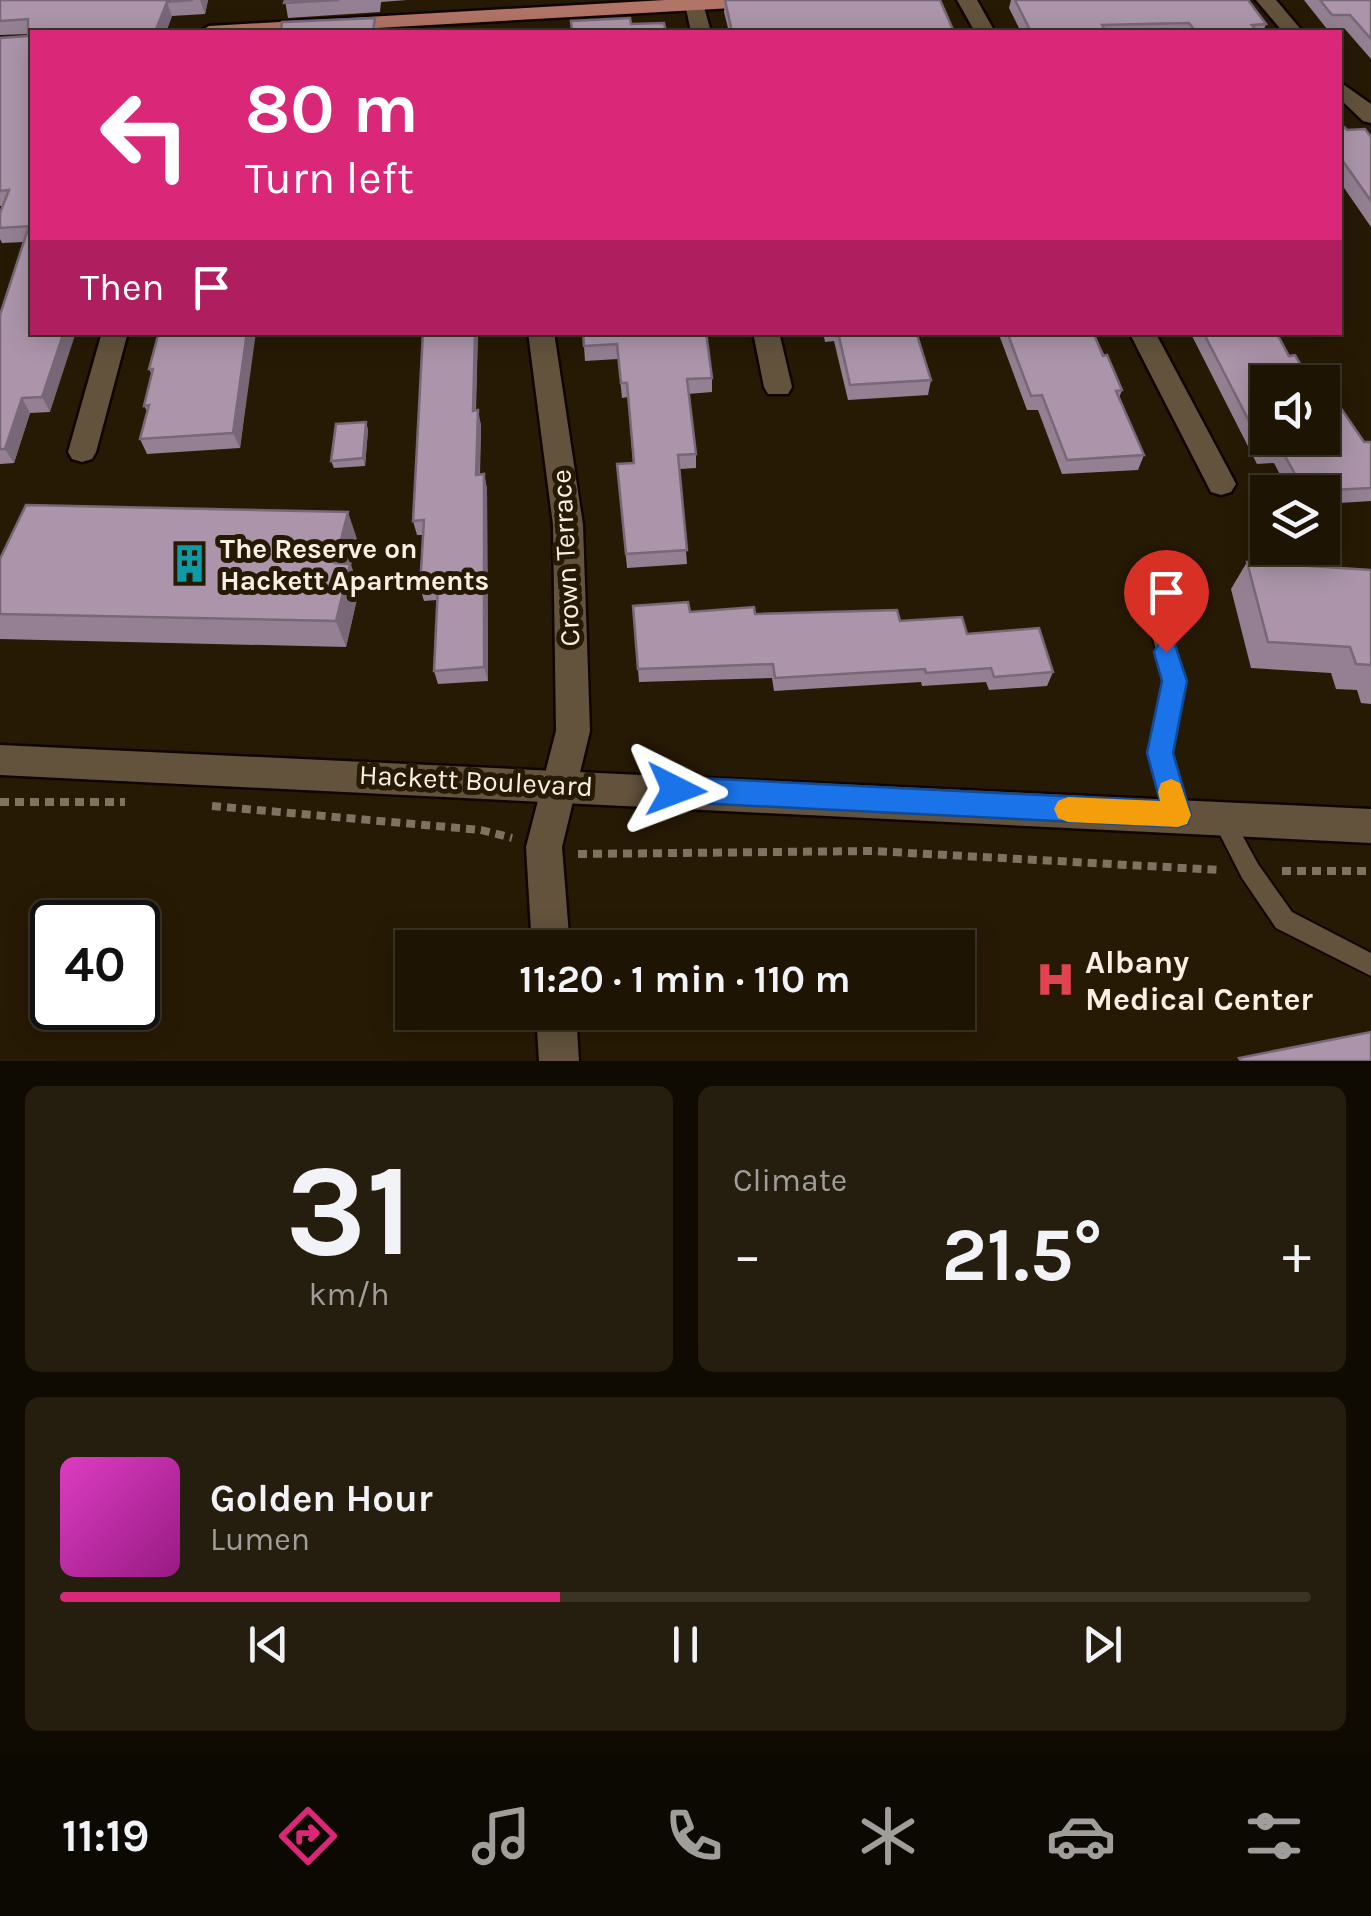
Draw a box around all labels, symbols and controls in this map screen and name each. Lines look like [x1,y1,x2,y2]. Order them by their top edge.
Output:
text: 80 m [245,68,419,150]
icon: left [80,70,210,200]
text: Turn left [245,152,414,204]
icon: arrive [184,260,239,315]
text: Then [80,265,164,310]
map controls [1250,365,1340,565]
button: sound [1250,365,1340,455]
street label: Crown Terrace [544,469,587,647]
button: layers [1250,475,1340,565]
place label: The Reserve on Hackett Apartments [220,532,489,597]
building icon: The Reserve on Hackett Apartments [169,543,211,585]
pin [1124,550,1209,653]
icon: arrive [1139,565,1194,620]
position arrow [624,738,728,842]
street label: Hackett Boulevard [358,758,594,803]
speed limit sign: 40 [30,900,160,1030]
place label: Albany Medical Center [1085,944,1313,1018]
text: 11:20 · 1 min · 110 m [519,957,851,1002]
hospital icon: Albany Medical Center [1034,959,1076,1001]
text: 31 [285,1135,413,1287]
text: Climate [733,1162,847,1199]
text: 21.5° [941,1211,1103,1299]
text: − [733,1223,762,1287]
text: + [1282,1223,1311,1287]
text: km/h [308,1276,390,1313]
text: Golden Hour [210,1476,433,1521]
text: Lumen [210,1521,310,1558]
icon: previous [241,1617,296,1672]
icon: pause [658,1617,713,1672]
icon: next [1075,1617,1130,1672]
icon: directions [273,1801,343,1871]
icon: music [466,1801,536,1871]
icon: phone [659,1801,729,1871]
icon: climate [853,1801,923,1871]
icon: car [1046,1801,1116,1871]
icon: filters [1239,1801,1309,1871]
text: 11:19 [62,1810,149,1862]

